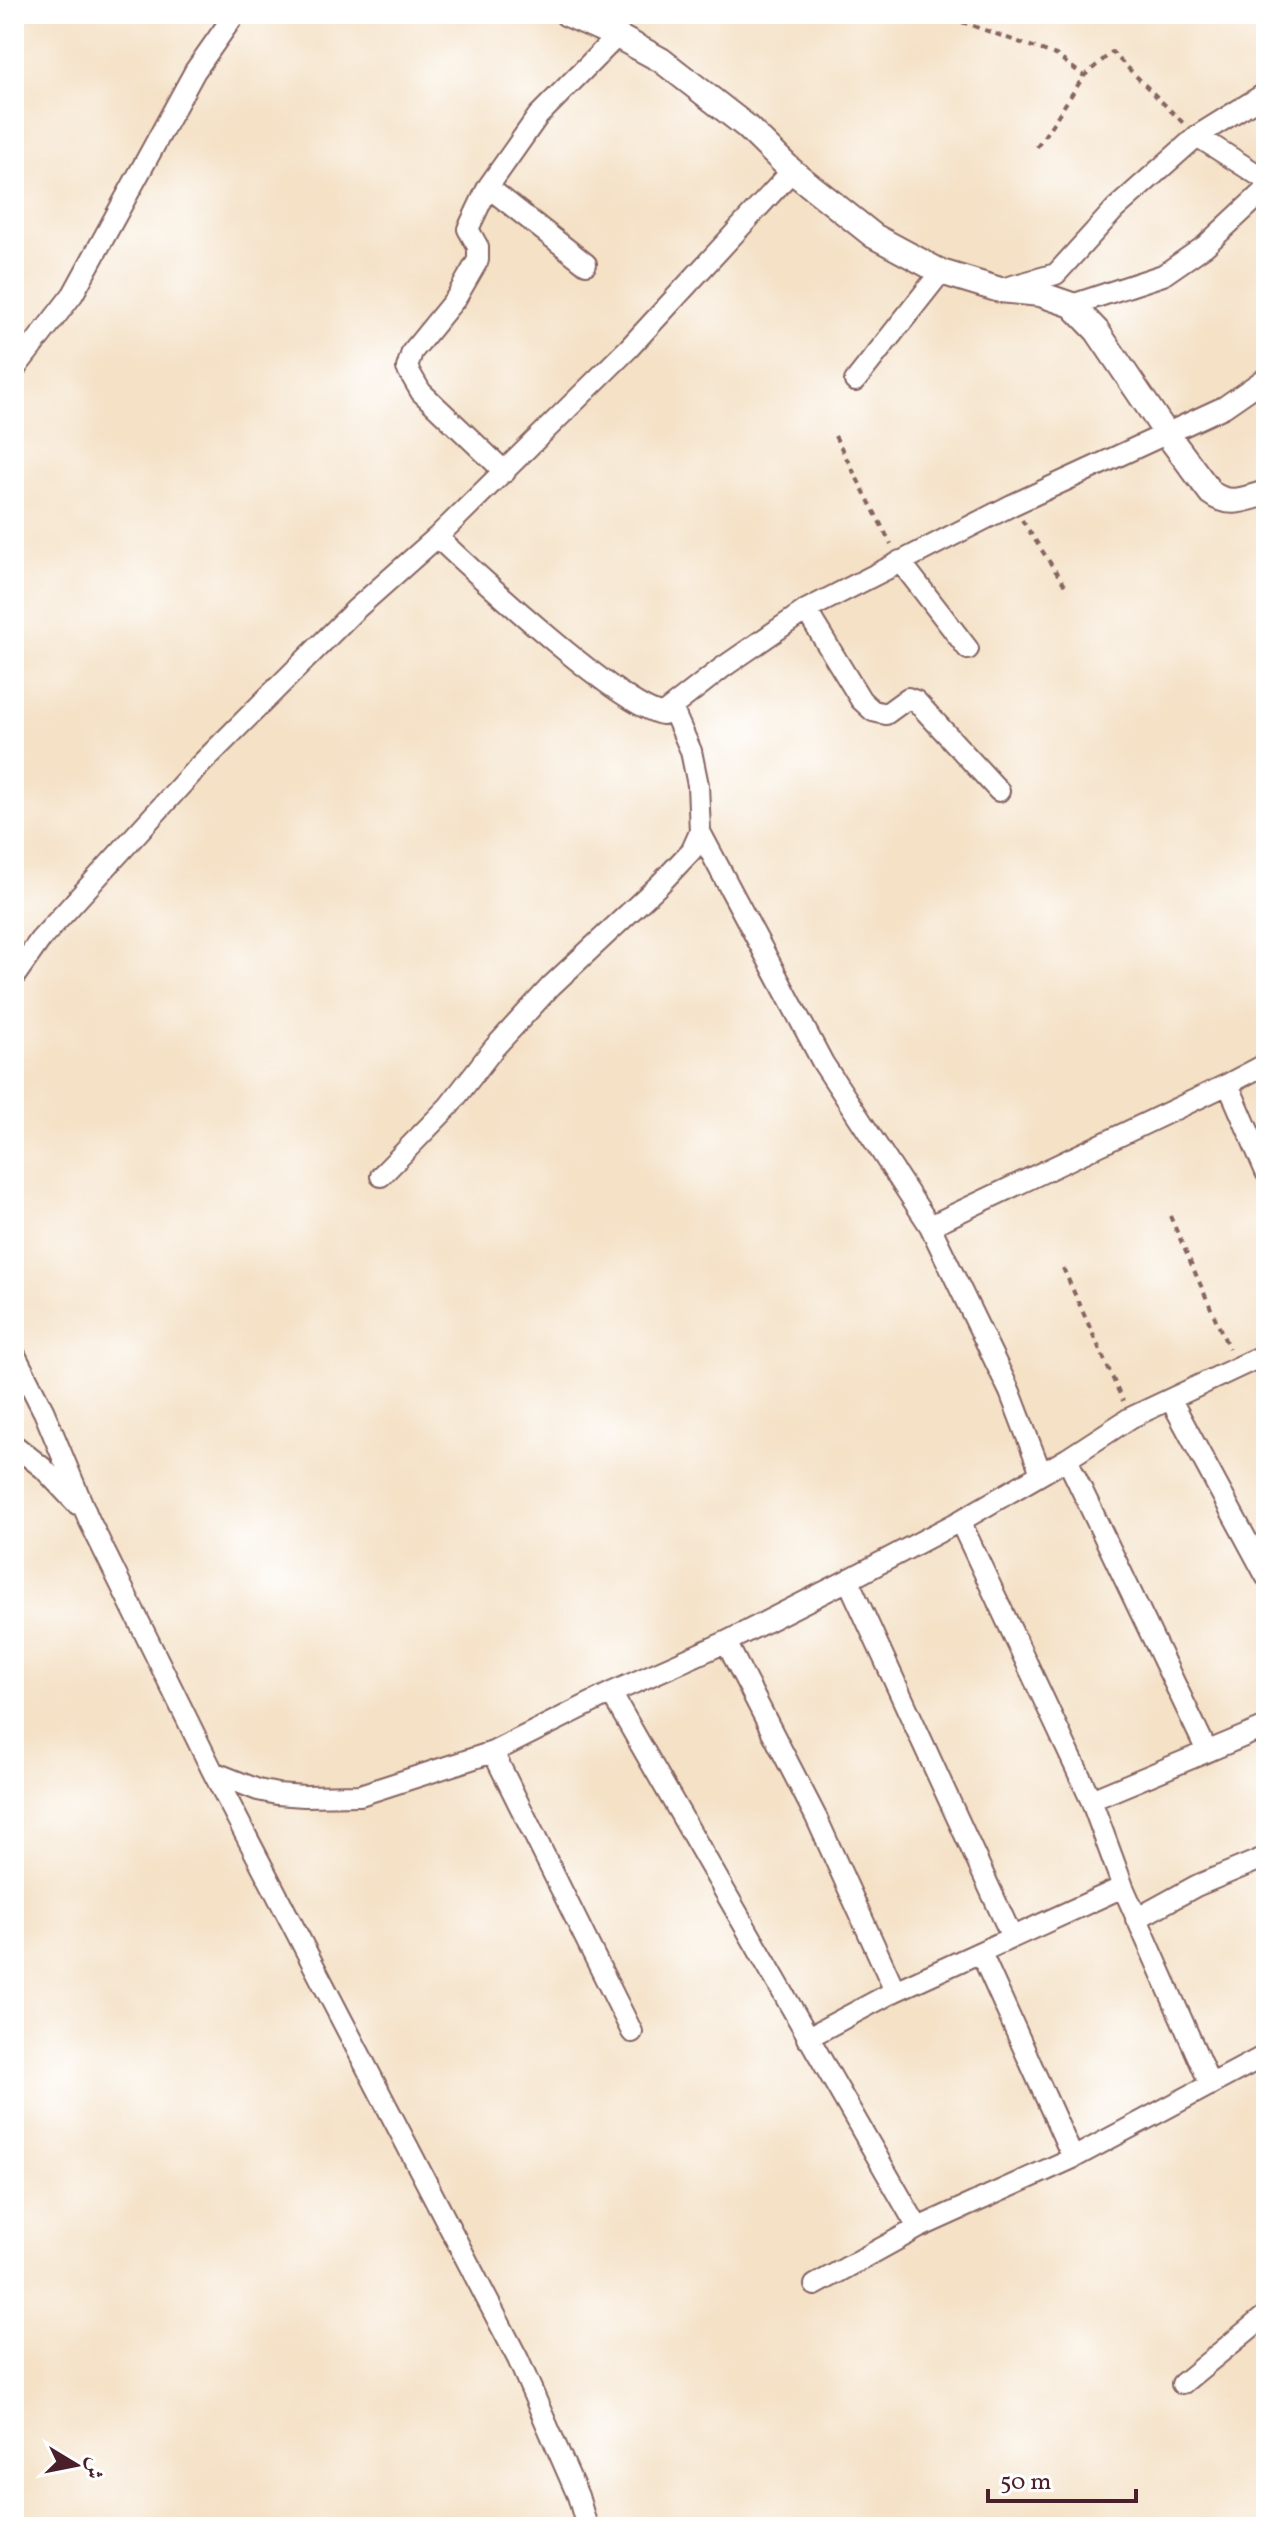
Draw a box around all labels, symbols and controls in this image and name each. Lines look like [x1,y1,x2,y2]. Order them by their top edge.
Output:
north arrow [36,2425,116,2505]
scale bar [988,2453,1136,2503]
text: ش [76,2455,110,2481]
text: 50 m [1000,2466,1052,2500]

